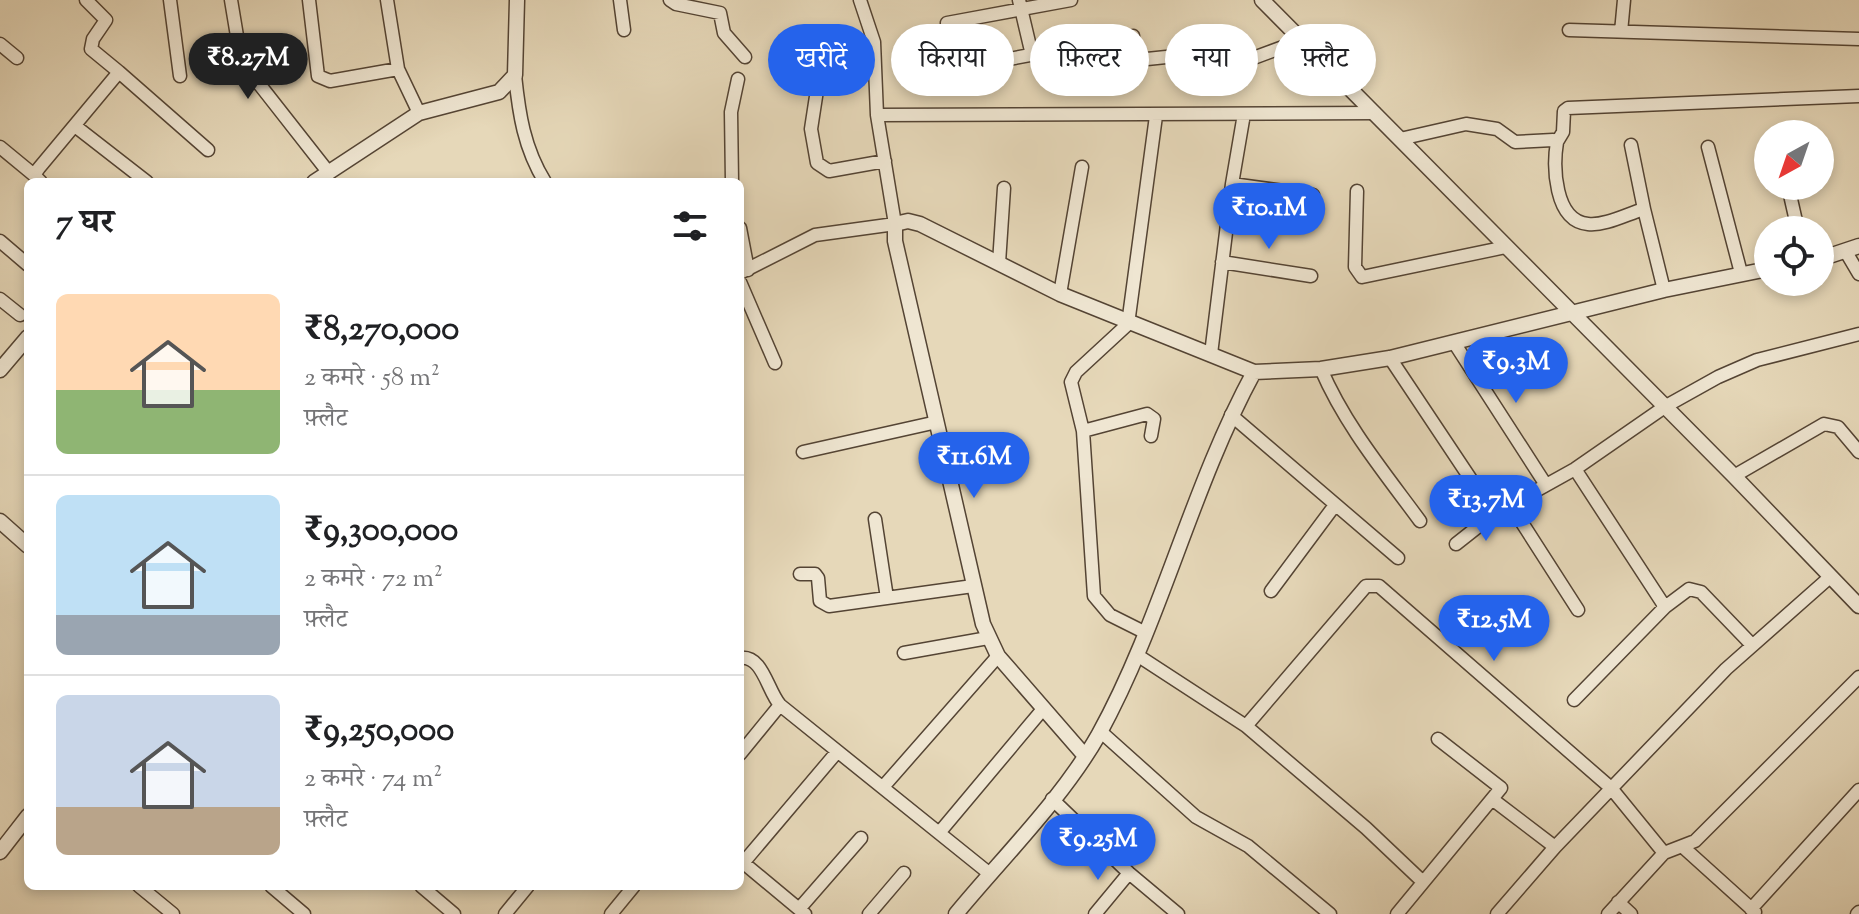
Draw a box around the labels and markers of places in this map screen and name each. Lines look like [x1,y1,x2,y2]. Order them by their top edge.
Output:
pin: ₹8.27M [183,33,313,101]
pin: ₹10.1M [1204,183,1334,251]
pin: ₹9.3M [1460,337,1572,405]
pin: ₹11.6M [909,432,1039,500]
pin: ₹13.7M [1421,475,1551,543]
pin: ₹12.5M [1429,595,1559,663]
pin: ₹9.25M [1033,814,1163,882]

